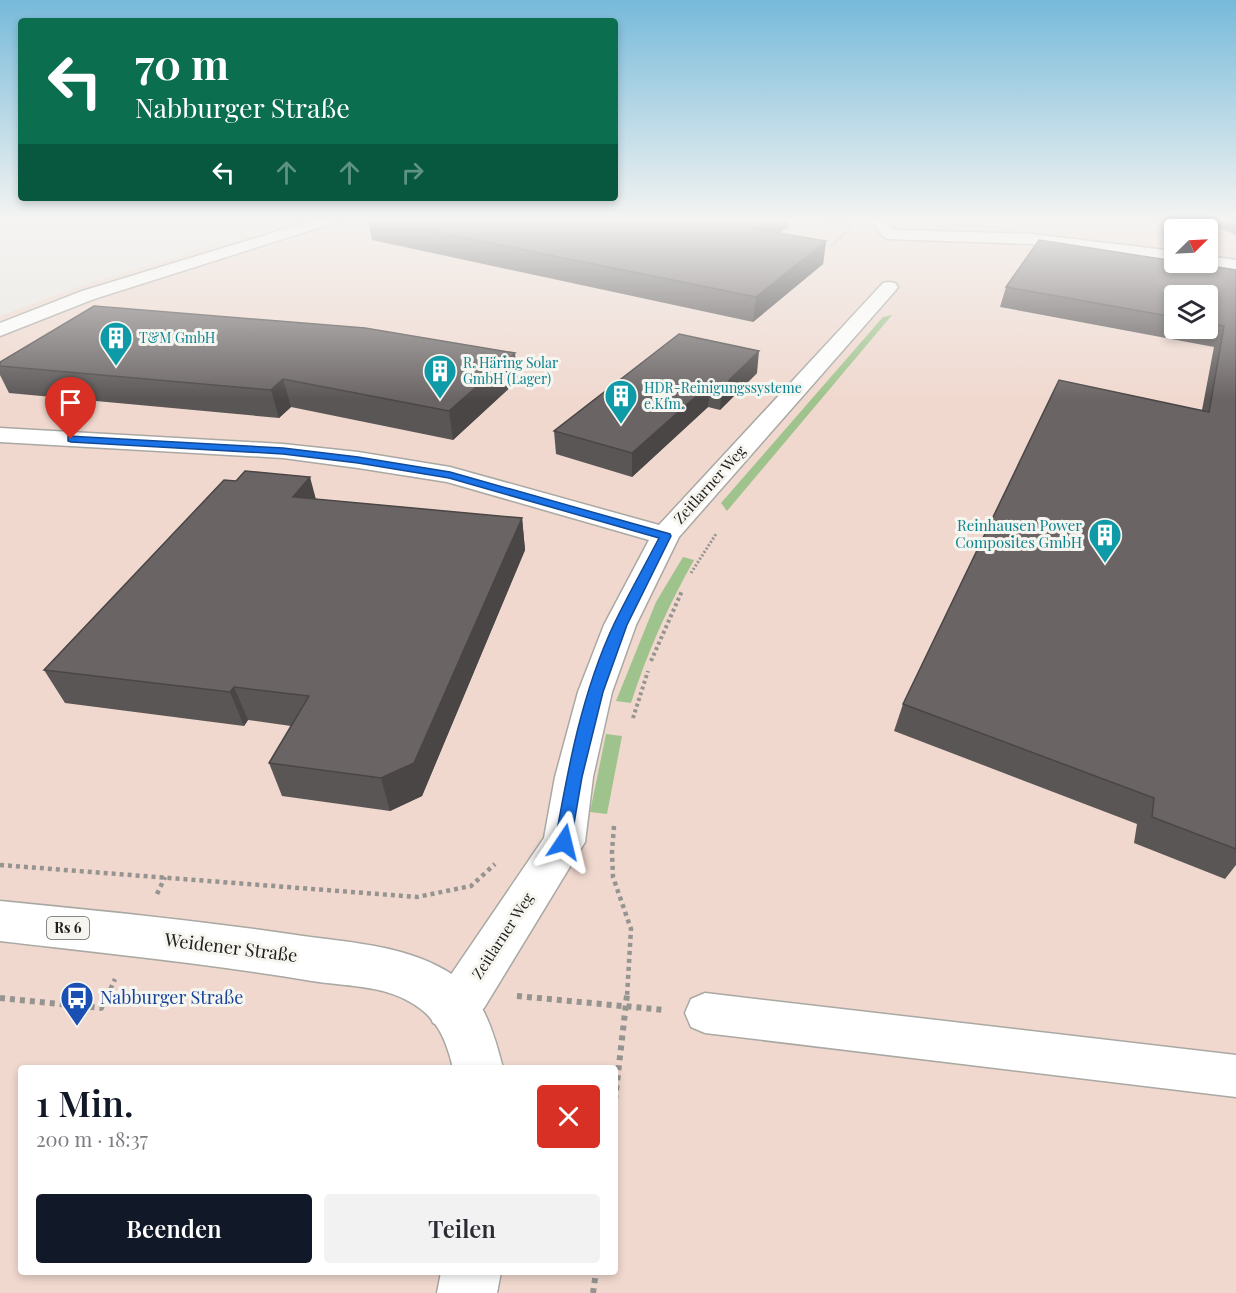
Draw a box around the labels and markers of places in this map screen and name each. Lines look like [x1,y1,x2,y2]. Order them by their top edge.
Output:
building icon: T&M GmbH [98,320,134,367]
place label: T&M GmbH [139,328,216,347]
building icon: R. Häring Solar GmbH (Lager) [422,353,458,400]
place label: R. Häring Solar GmbH (Lager) [463,353,559,388]
pin [45,377,96,439]
building icon: HDR-Reinigungssysteme e.Kfm. [603,378,639,425]
place label: HDR-Reinigungssysteme e.Kfm. [644,378,802,413]
place label: Reinhausen Power Composites GmbH [955,515,1082,552]
building icon: Reinhausen Power Composites GmbH [1087,517,1123,564]
bus stop icon: Nabburger Straße [59,980,95,1027]
place label: Nabburger Straße [100,985,243,1009]

